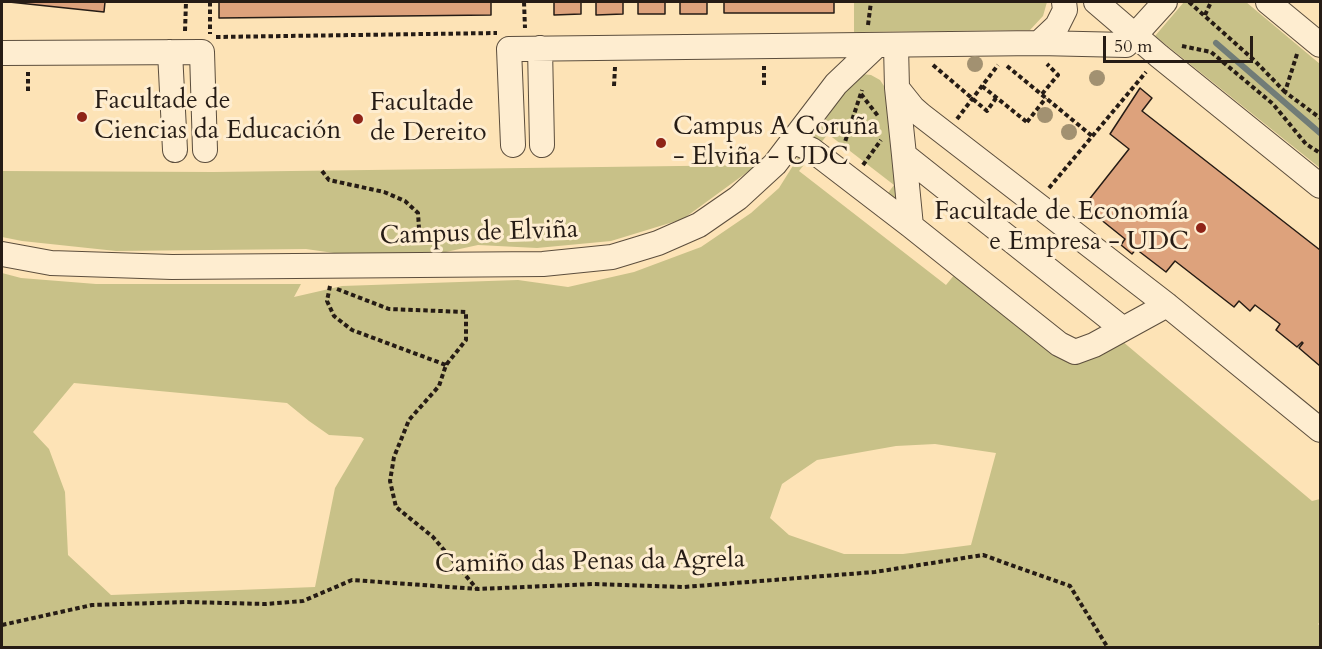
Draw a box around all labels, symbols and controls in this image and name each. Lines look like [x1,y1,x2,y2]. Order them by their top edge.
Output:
scale bar [1106,24,1256,62]
text: 50 m [1114,34,1153,59]
place label: Facultade de Ciencias da Educación [94,86,341,148]
place label: Facultade de Dereito [370,88,486,150]
marker: Facultade de Ciencias da Educación [75,110,89,124]
marker: Facultade de Dereito [351,112,365,126]
place label: Campus A Coruña - Elviña - UDC [673,112,879,174]
marker: Campus A Coruña - Elviña - UDC [654,136,668,150]
place label: Facultade de Economía e Empresa - UDC [934,197,1189,258]
street label: Campus de Elviña [379,215,579,253]
marker: Facultade de Economía e Empresa - UDC [1194,221,1208,235]
street label: Camiño das Penas da Agrela [435,545,745,581]

